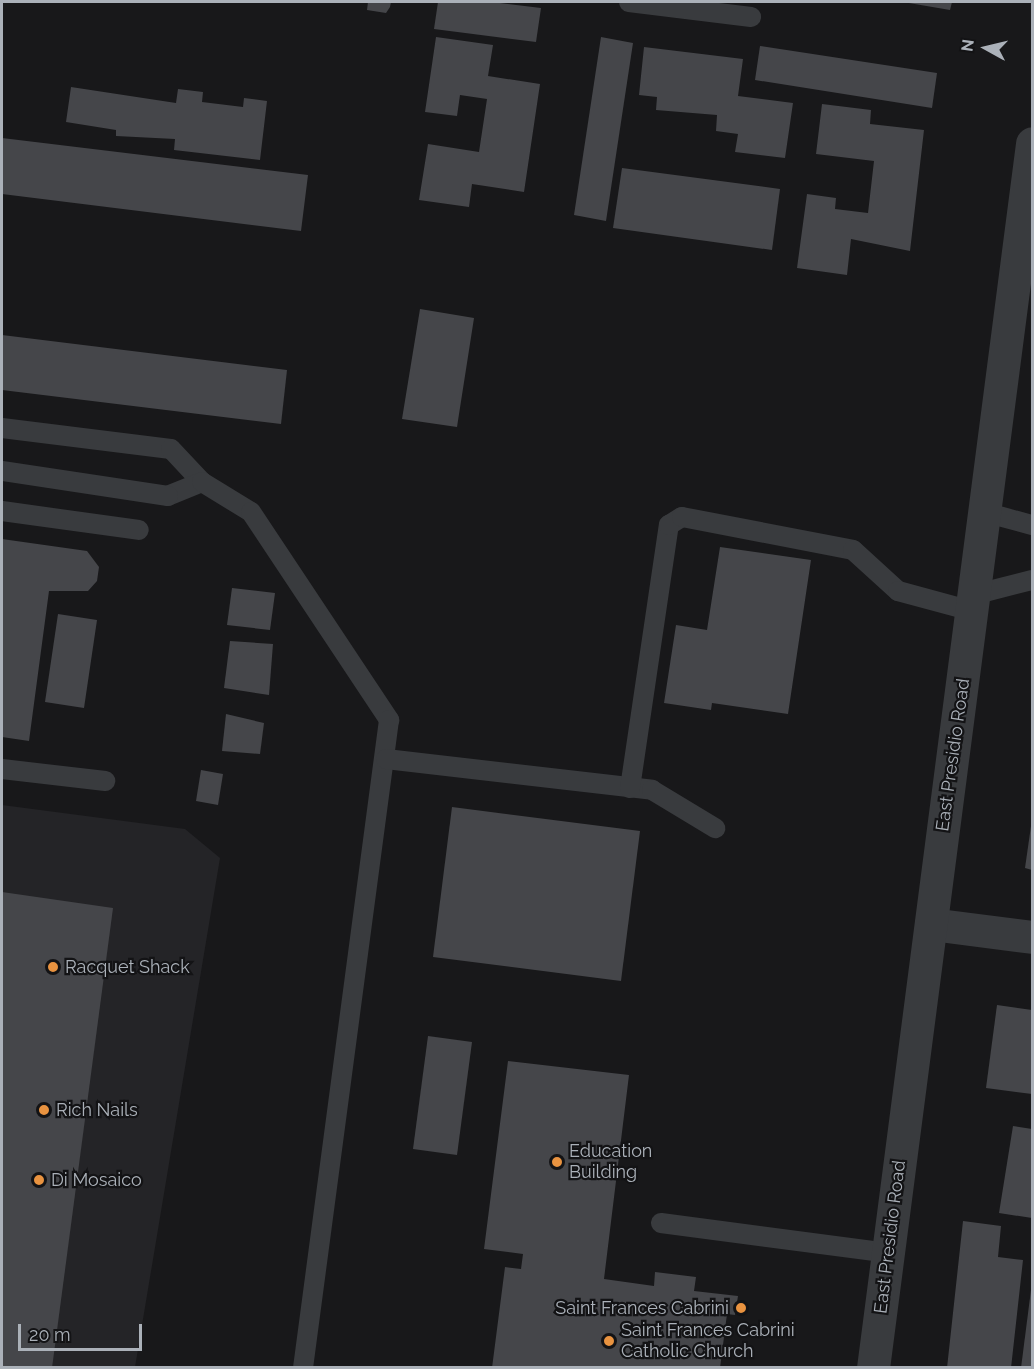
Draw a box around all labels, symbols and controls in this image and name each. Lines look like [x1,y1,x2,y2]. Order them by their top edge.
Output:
north arrow [956,18,1016,78]
text: N [957,38,978,53]
street label: East Presidio Road [932,677,974,833]
place label: Racquet Shack [65,956,190,978]
marker: Racquet Shack [46,960,60,974]
place label: Rich Nails [56,1099,138,1121]
marker: Rich Nails [37,1103,51,1117]
place label: Education Building [569,1141,652,1184]
marker: Education Building [550,1155,564,1169]
street label: East Presidio Road [870,1159,910,1315]
place label: Di Mosaico [51,1169,142,1191]
marker: Di Mosaico [32,1173,46,1187]
place label: Saint Frances Cabrini [555,1297,729,1319]
marker: Saint Frances Cabrini [734,1301,748,1315]
scale bar [21,1312,146,1350]
place label: Saint Frances Cabrini Catholic Church [621,1320,795,1362]
text: 20 m [29,1324,71,1345]
marker: Saint Frances Cabrini Catholic Church [602,1334,616,1348]

